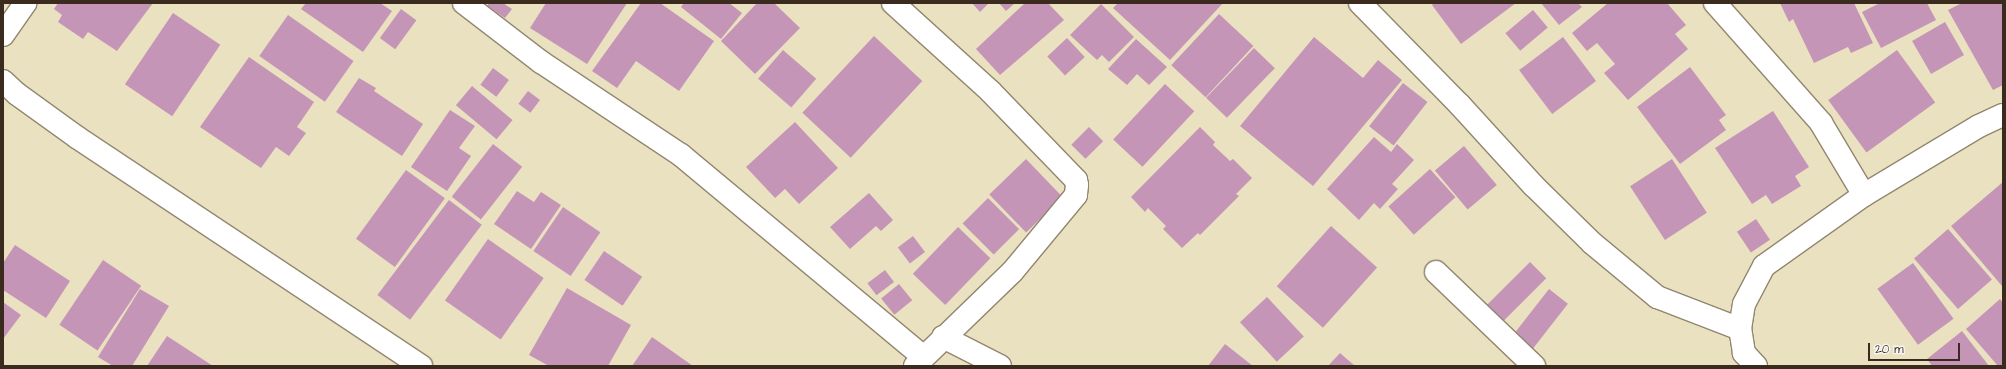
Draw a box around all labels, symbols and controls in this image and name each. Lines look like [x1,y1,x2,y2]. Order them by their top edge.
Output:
scale bar [1870,335,1962,361]
text: 20 m [1875,341,1904,358]

